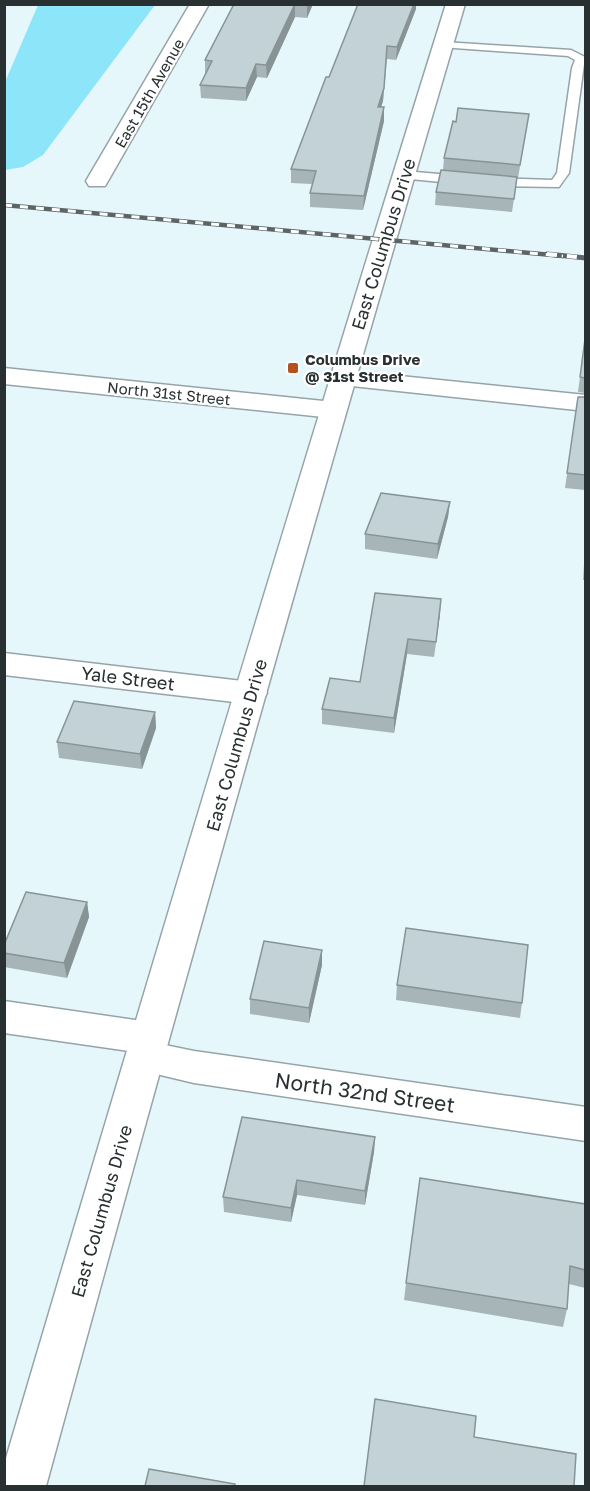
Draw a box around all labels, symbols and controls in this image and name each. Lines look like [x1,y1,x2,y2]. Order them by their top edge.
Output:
street label: East 15th Avenue [110,35,188,151]
street label: East Columbus Drive [346,155,420,333]
place label: Columbus Drive @ 31st Street [305,350,420,385]
marker: Columbus Drive @ 31st Street [286,361,300,375]
street label: North 31st Street [107,378,231,408]
street label: East Columbus Drive [201,656,271,834]
street label: Yale Street [80,661,176,695]
street label: North 32nd Street [273,1066,457,1118]
street label: East Columbus Drive [66,1122,136,1300]

